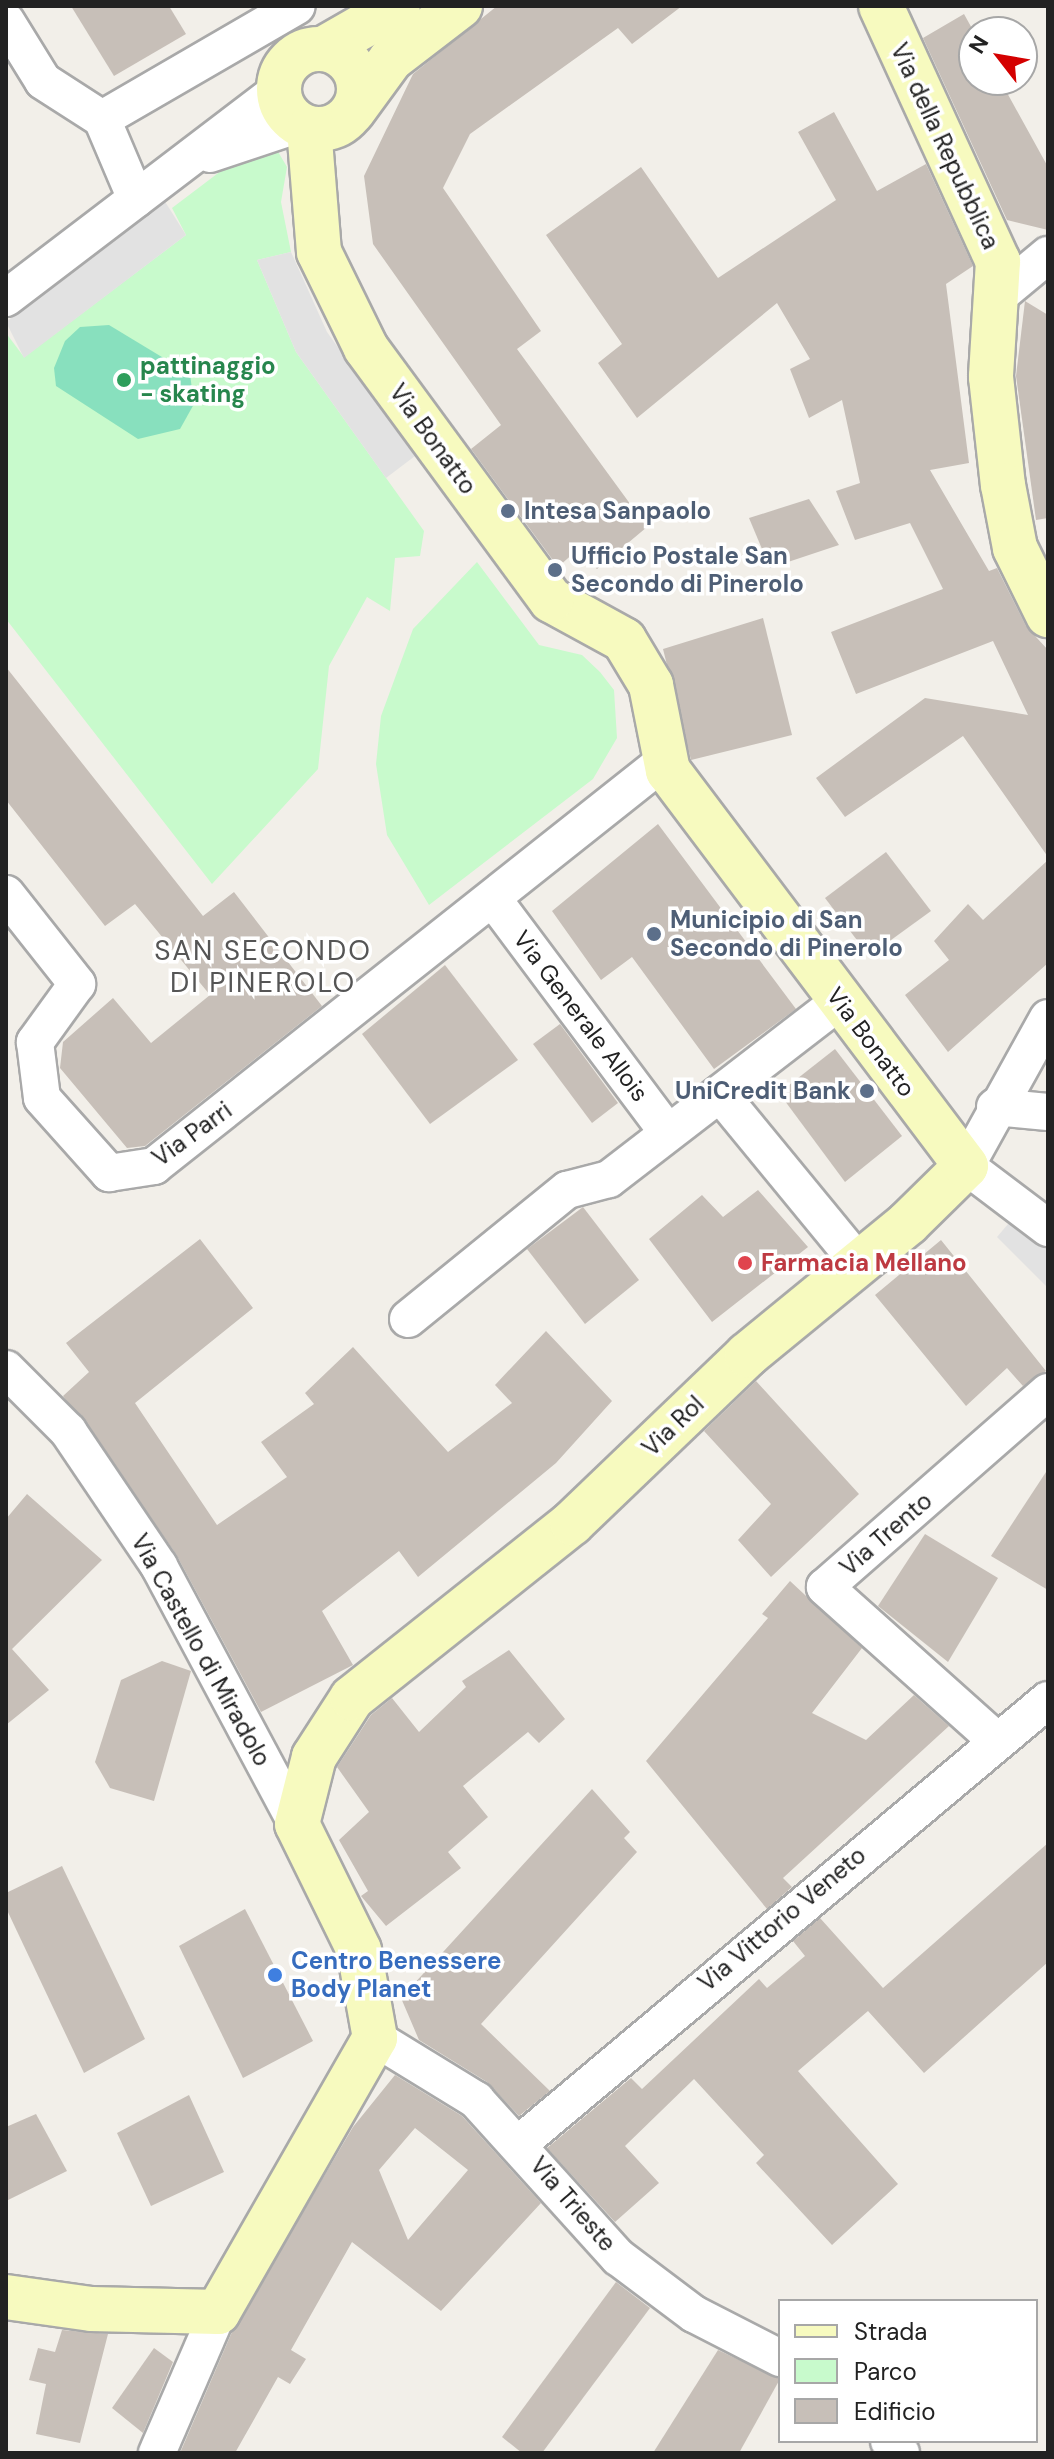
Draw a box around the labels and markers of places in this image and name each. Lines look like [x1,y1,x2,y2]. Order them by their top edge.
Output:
place label: pattinaggio - skating [140,352,276,408]
marker: pattinaggio - skating [115,371,133,389]
place label: Intesa Sanpaolo [524,497,711,525]
marker: Intesa Sanpaolo [499,502,517,520]
place label: Ufficio Postale San Secondo di Pinerolo [571,542,804,598]
marker: Ufficio Postale San Secondo di Pinerolo [546,561,564,579]
place label: Municipio di San Secondo di Pinerolo [670,906,903,962]
marker: Municipio di San Secondo di Pinerolo [645,925,663,943]
place label: UniCredit Bank [675,1077,851,1105]
marker: UniCredit Bank [858,1082,876,1100]
place label: Farmacia Mellano [761,1249,967,1277]
marker: Farmacia Mellano [736,1254,754,1272]
place label: Centro Benessere Body Planet [291,1947,501,2003]
marker: Centro Benessere Body Planet [266,1966,284,1984]

